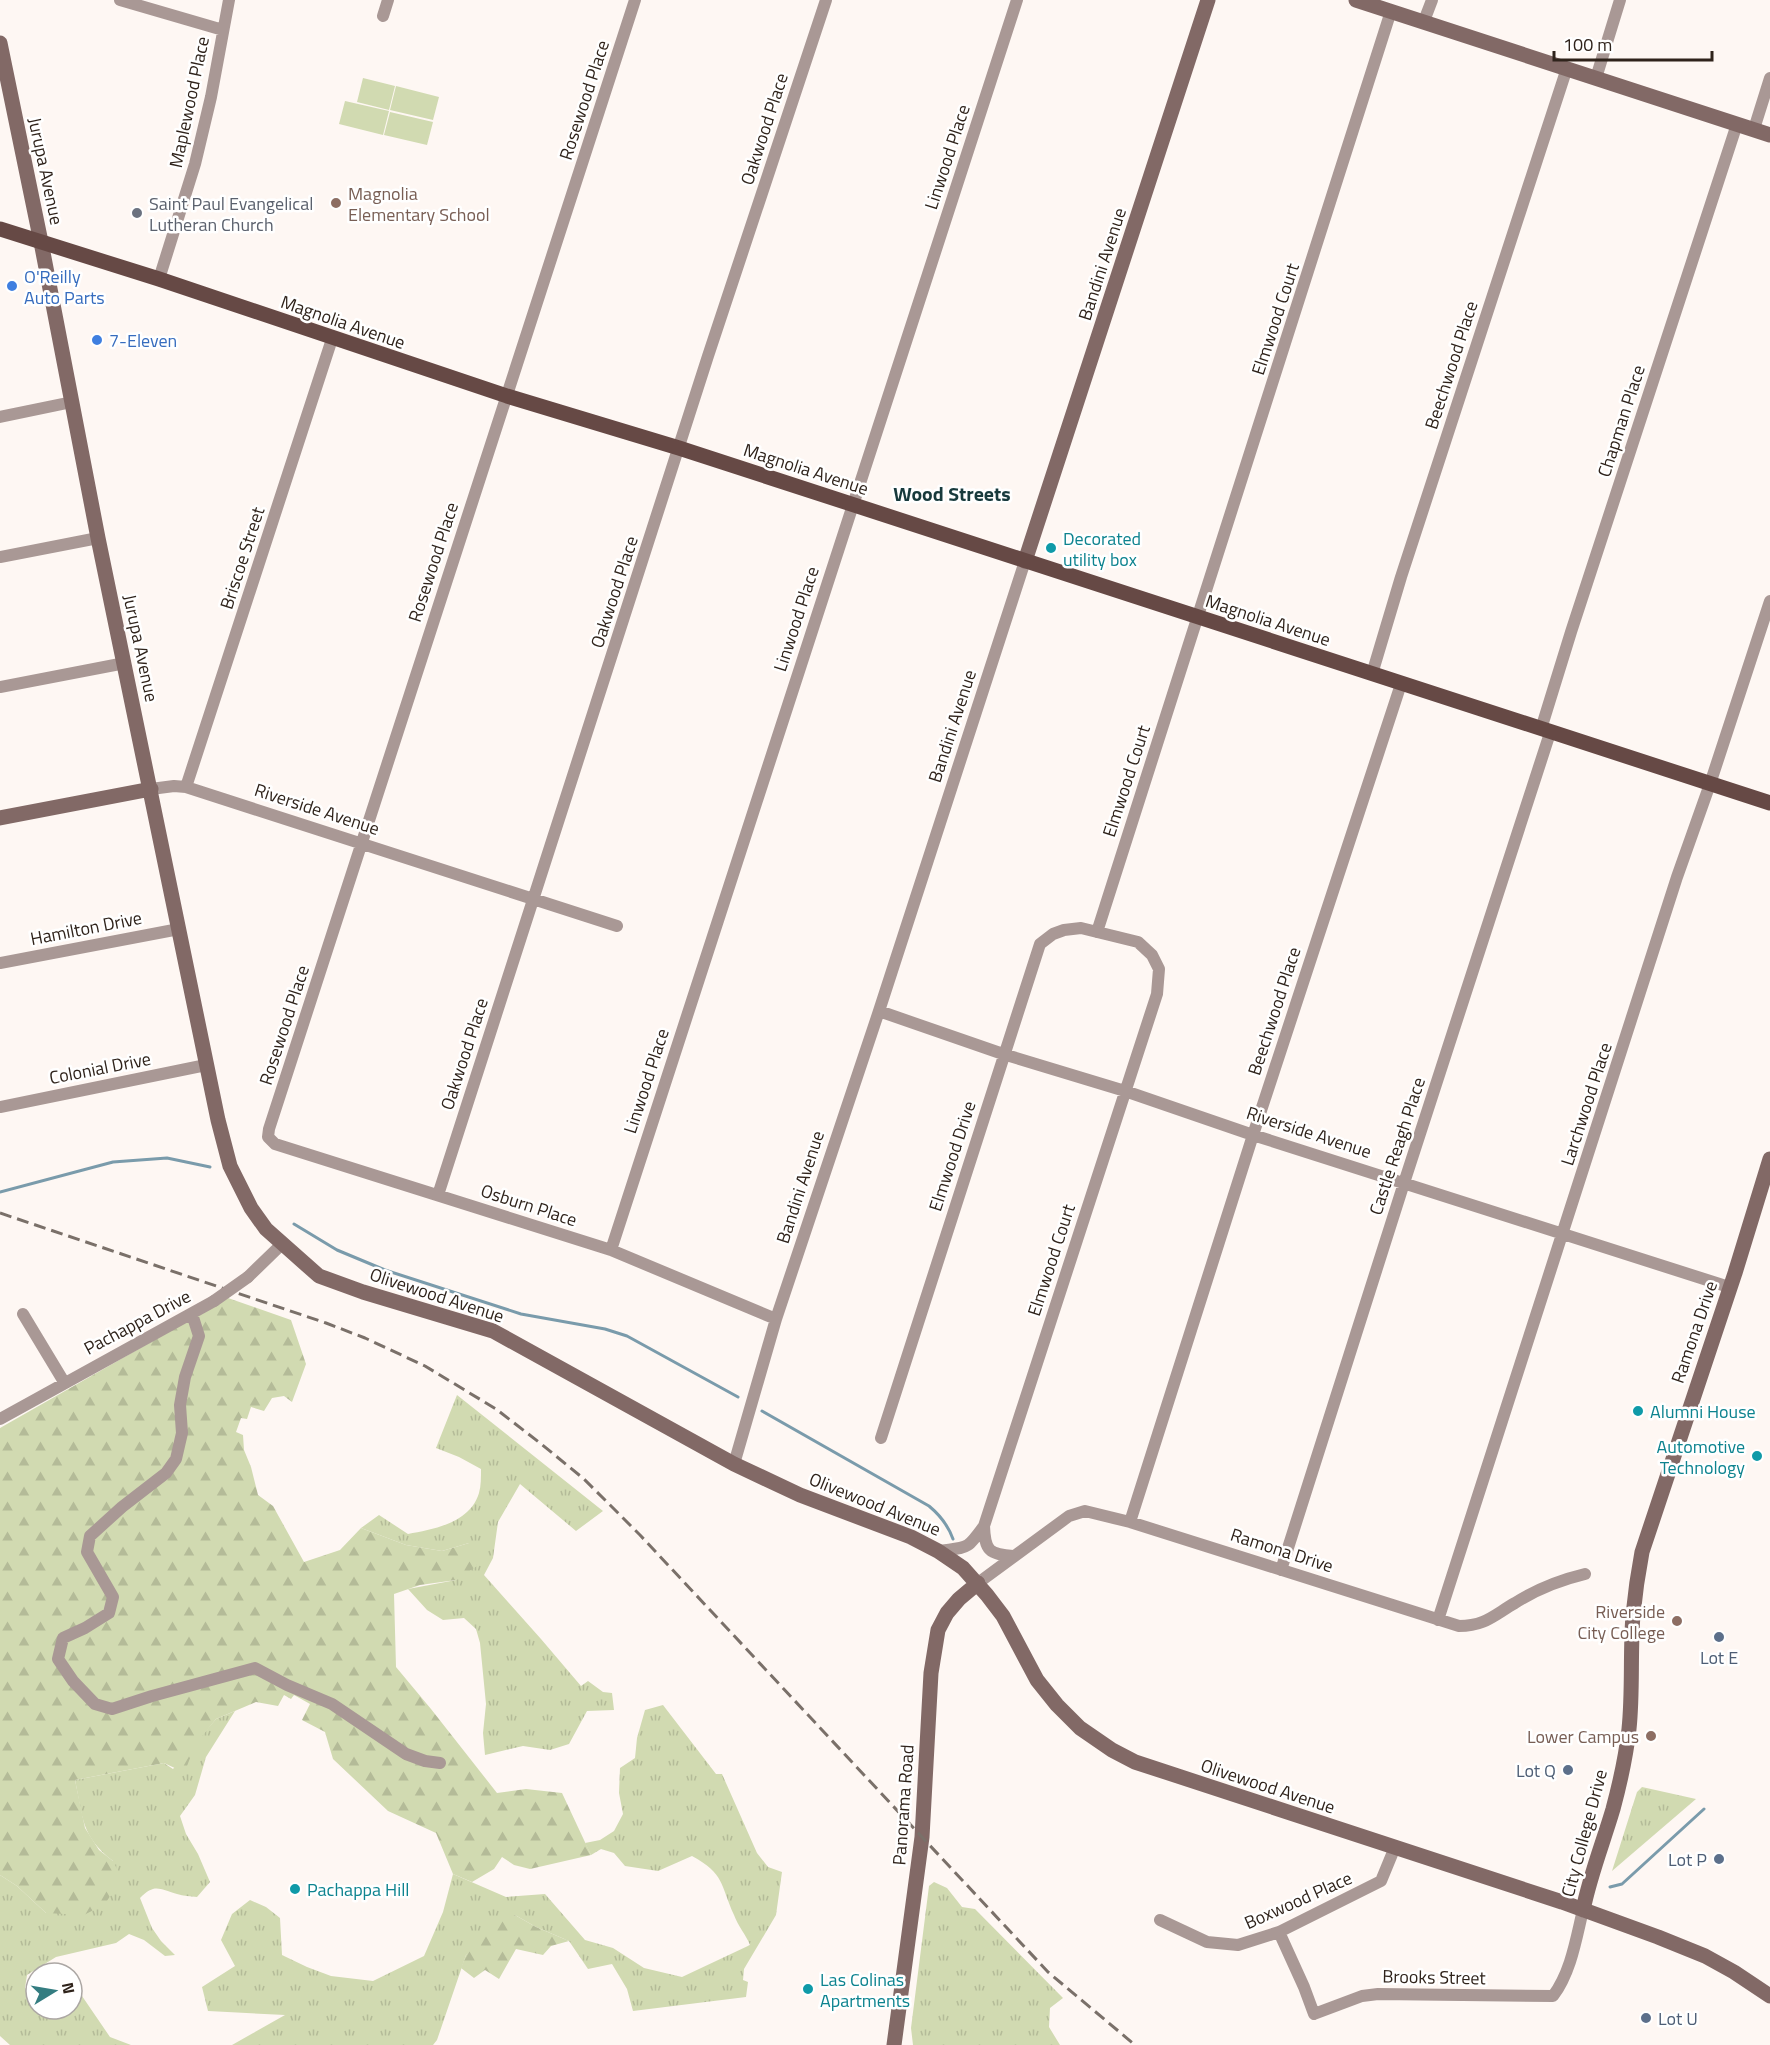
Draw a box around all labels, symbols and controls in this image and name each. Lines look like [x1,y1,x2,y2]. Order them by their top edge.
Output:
scale bar [1554,24,1712,62]
text: 100 m [1563,31,1612,58]
street label: Maplewood Place [162,34,216,170]
street label: Rosewood Place [552,37,616,163]
street label: Oakwood Place [733,70,795,188]
street label: Linwood Place [917,101,977,213]
street label: Jurupa Avenue [21,115,71,227]
place label: Magnolia Elementary School [348,180,490,228]
place label: Saint Paul Evangelical Lutheran Church [149,190,313,238]
marker: Magnolia Elementary School [329,196,343,210]
street label: Bandini Avenue [1071,204,1133,324]
marker: Saint Paul Evangelical Lutheran Church [130,206,144,220]
street label: Elmwood Court [1244,259,1306,379]
place label: O'Reilly Auto Parts [24,263,105,311]
marker: O'Reilly Auto Parts [5,279,19,293]
street label: Magnolia Avenue [277,288,409,356]
street label: Beechwood Place [1418,297,1484,433]
place label: 7-Eleven [109,327,177,354]
marker: 7-Eleven [90,333,104,347]
street label: Chapman Place [1590,362,1652,480]
street label: Magnolia Avenue [740,436,872,502]
district label: Wood Streets [893,478,1011,509]
street label: Rosewood Place [401,499,465,625]
street label: Briscoe Street [213,503,271,613]
place label: Decorated utility box [1063,525,1141,573]
street label: Oakwood Place [583,533,645,651]
marker: Decorated utility box [1044,541,1058,555]
street label: Linwood Place [766,563,826,675]
street label: Magnolia Avenue [1202,587,1334,653]
street label: Jurupa Avenue [116,592,166,704]
street label: Bandini Avenue [921,666,983,786]
street label: Elmwood Court [1095,721,1157,841]
street label: Riverside Avenue [251,776,383,842]
street label: Hamilton Drive [28,904,144,952]
street label: Beechwood Place [1241,943,1307,1079]
street label: Rosewood Place [252,962,316,1088]
street label: Oakwood Place [433,995,495,1113]
street label: Linwood Place [616,1025,676,1137]
street label: Larchwood Place [1553,1039,1619,1169]
street label: Colonial Drive [47,1045,153,1091]
street label: Castle Reagh Place [1362,1074,1432,1218]
street label: Elmwood Drive [921,1097,983,1215]
street label: Riverside Avenue [1243,1099,1375,1165]
street label: Bandini Avenue [769,1127,831,1247]
street label: Osburn Place [477,1177,581,1233]
street label: Elmwood Court [1020,1200,1082,1320]
street label: Olivewood Avenue [366,1261,508,1329]
street label: Ramona Drive [1664,1277,1724,1387]
street label: Pachappa Drive [79,1283,195,1361]
place label: Alumni House [1650,1398,1756,1425]
marker: Alumni House [1631,1404,1645,1418]
place label: Automotive Technology [1657,1433,1745,1481]
marker: Automotive Technology [1750,1449,1764,1463]
street label: Olivewood Avenue [805,1465,945,1543]
street label: Ramona Drive [1227,1521,1337,1579]
place label: Riverside City College [1577,1598,1665,1646]
marker: Riverside City College [1670,1614,1684,1628]
marker: Lot E [1712,1630,1726,1644]
place label: Lot E [1700,1644,1738,1671]
place label: Lower Campus [1527,1723,1639,1750]
marker: Lower Campus [1644,1729,1658,1743]
street label: Panorama Road [885,1744,921,1866]
street label: Olivewood Avenue [1197,1752,1339,1820]
place label: Lot Q [1516,1757,1556,1784]
marker: Lot Q [1561,1763,1575,1777]
street label: City College Drive [1554,1766,1614,1900]
place label: Lot P [1668,1846,1707,1873]
marker: Lot P [1712,1852,1726,1866]
street label: Boxwood Place [1240,1864,1356,1936]
place label: Pachappa Hill [307,1876,410,1903]
marker: Pachappa Hill [288,1882,302,1896]
north arrow [24,1961,84,2021]
street label: Brooks Street [1382,1963,1487,1991]
place label: Las Colinas Apartments [820,1966,910,2014]
text: N [56,1980,82,1996]
marker: Las Colinas Apartments [801,1982,815,1996]
place label: Lot U [1658,2005,1698,2032]
marker: Lot U [1639,2011,1653,2025]

